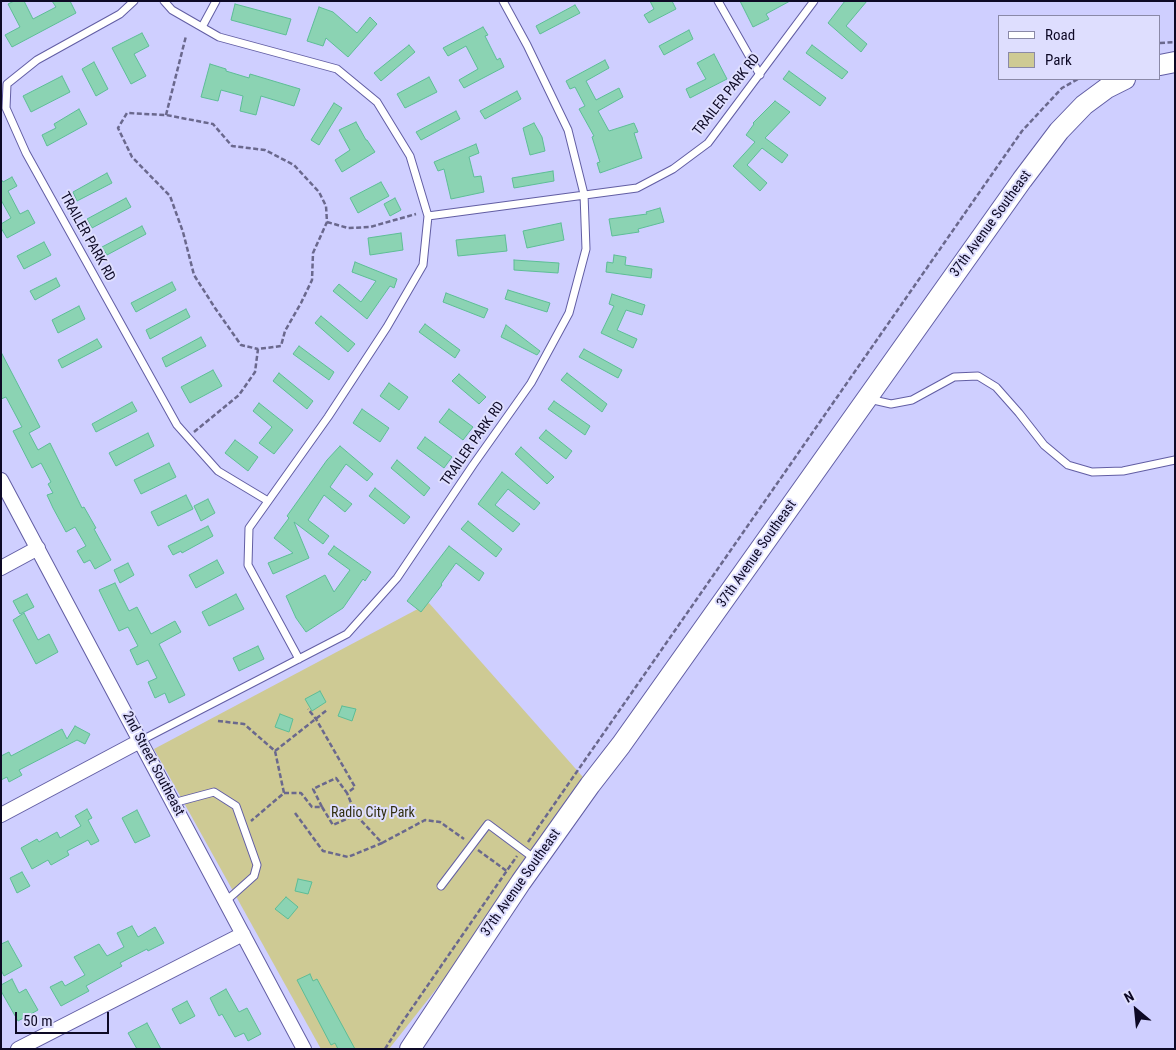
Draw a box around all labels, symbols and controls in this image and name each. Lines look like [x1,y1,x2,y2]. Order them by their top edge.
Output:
legend [998,15,1161,80]
text: Road [1045,26,1075,44]
street label: TRAILER PARK RD [690,51,764,139]
text: Park [1045,51,1072,69]
street label: 37th Avenue Southeast [947,168,1035,280]
street label: TRAILER PARK RD [56,190,118,284]
street label: TRAILER PARK RD [438,399,508,489]
street label: 37th Avenue Southeast [714,497,800,611]
street label: 2nd Street Southeast [118,709,188,819]
park label: Radio City Park [331,805,415,821]
street label: 37th Avenue Southeast [478,826,564,940]
north arrow [1111,985,1161,1035]
text: N [1121,988,1136,1006]
scale bar [18,1002,111,1034]
text: 50 m [23,1012,53,1030]

